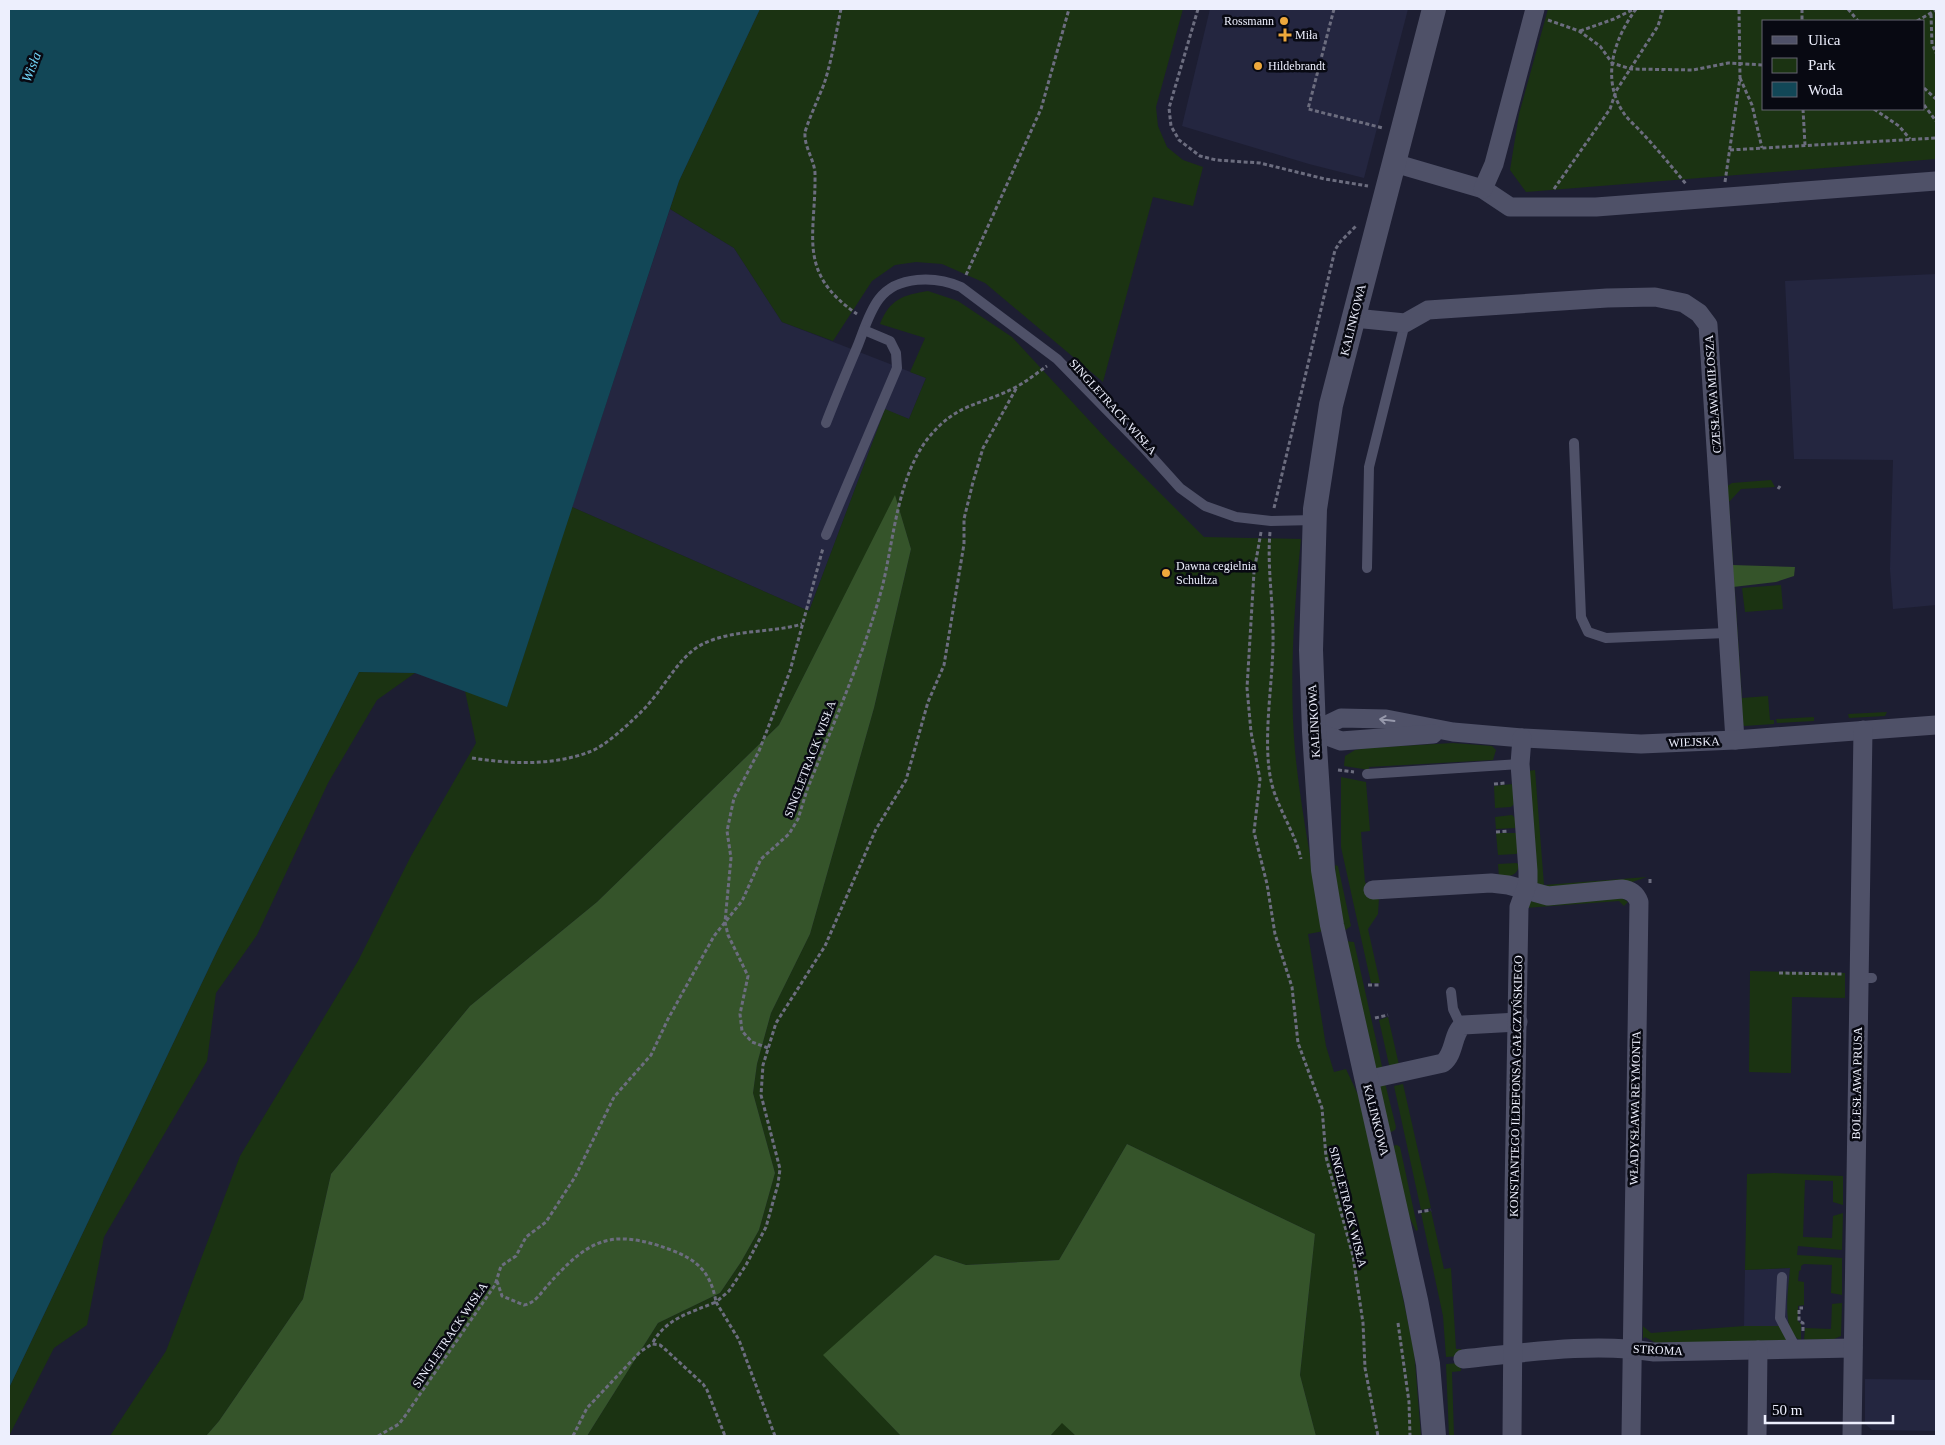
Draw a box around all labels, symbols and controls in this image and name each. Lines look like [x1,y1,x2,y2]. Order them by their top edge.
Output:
place label: Rossmann [1224,14,1274,28]
marker: Rossmann [1278,15,1290,27]
legend [1762,20,1925,110]
place label: Miła [1295,28,1318,42]
marker: Miła [1279,29,1291,41]
text: Ulica [1808,32,1841,48]
water label: Wisła [19,50,44,84]
text: Park [1808,57,1836,73]
place label: Hildebrandt [1268,59,1326,73]
marker: Hildebrandt [1252,60,1264,72]
text: Woda [1808,82,1843,98]
street label: KALINKOWA [1337,282,1369,357]
street label: CZESŁAWA MIŁOSZA [1702,334,1724,454]
street label: SINGLETRACK WISŁA [1066,356,1160,458]
place label: Dawna cegielnia Schultza [1176,559,1257,587]
marker: Dawna cegielnia Schultza [1160,567,1172,579]
street label: KALINKOWA [1305,684,1323,758]
street label: SINGLETRACK WISŁA [781,698,839,819]
one-way arrow [1380,715,1396,725]
street label: WIEJSKA [1668,734,1720,750]
street label: KONSTANTEGO ILDEFONSA GAŁCZYŃSKIEGO [1507,955,1525,1217]
street label: BOLESŁAWA PRUSA [1849,1026,1865,1139]
street label: WŁADYSŁAWA REYMONTA [1627,1030,1643,1185]
street label: KALINKOWA [1360,1083,1392,1158]
street label: SINGLETRACK WISŁA [1326,1145,1370,1269]
street label: SINGLETRACK WISŁA [409,1279,491,1390]
street label: STROMA [1633,1342,1684,1358]
scale bar [1765,1392,1892,1424]
text: 50 m [1772,1402,1803,1418]

